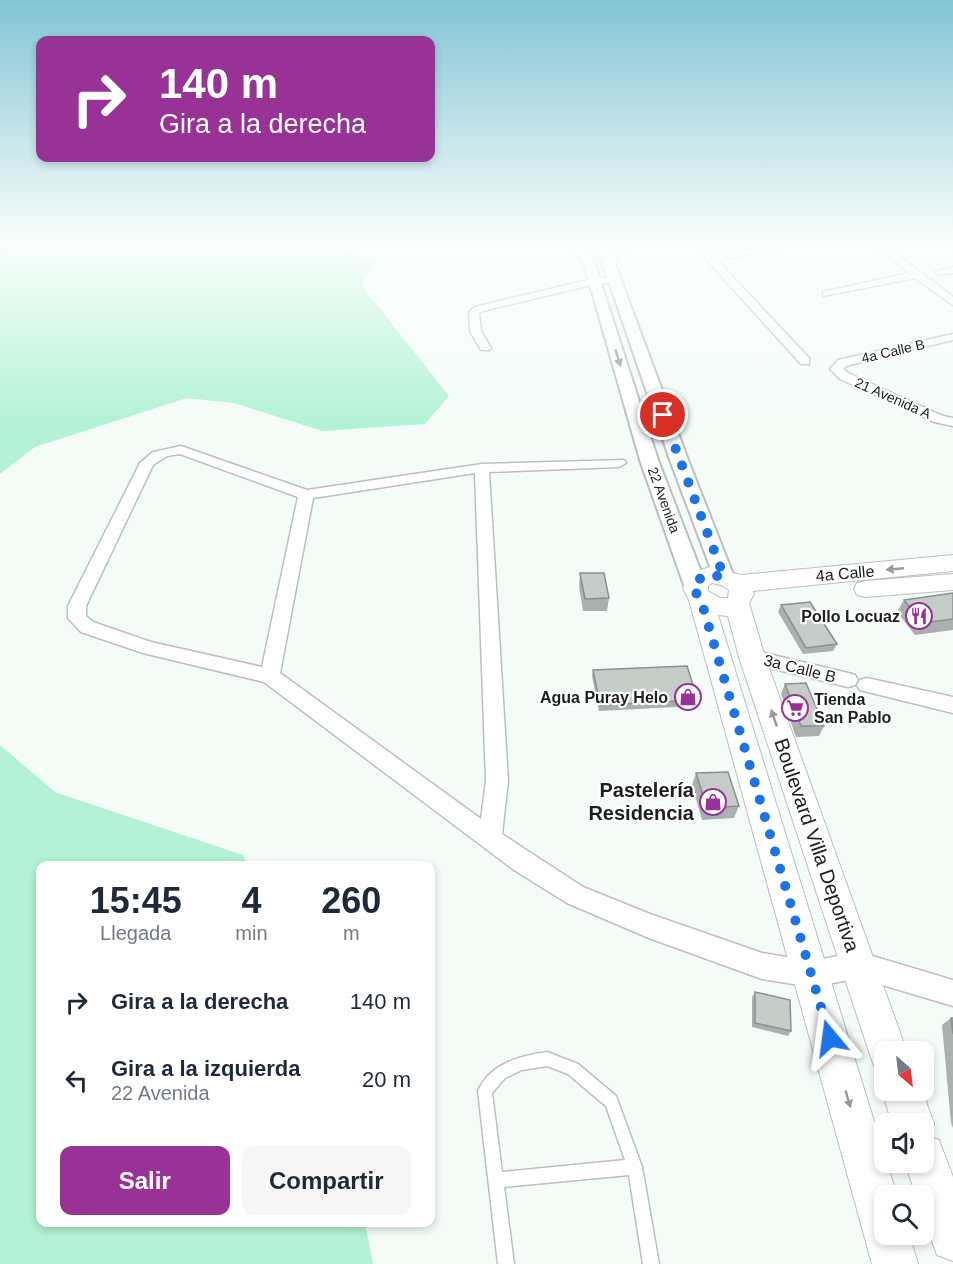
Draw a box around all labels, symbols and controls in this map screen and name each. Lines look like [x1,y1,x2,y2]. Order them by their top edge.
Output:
icon: right [60,60,138,138]
text: 140 m [159,60,278,107]
text: Gira a la derecha [159,109,366,139]
street label: 4a Calle B [860,336,926,366]
one-way arrow [614,349,623,367]
street label: 21 Avenida A [853,374,934,422]
pin [637,389,688,440]
icon: arrive [646,398,679,431]
street label: 22 Avenida [645,465,683,535]
street label: 4a Calle [815,562,875,585]
one-way arrow [885,564,904,574]
restaurant icon: Pollo Locuaz [904,601,934,631]
place label: Pollo Locuaz [801,608,900,625]
street label: 3a Calle B [762,651,838,686]
shop icon: Agua Puray Helo [673,682,703,712]
place label: Agua Puray Helo [540,689,668,706]
place label: Tienda San Pablo [814,691,892,726]
supermarket icon: Tienda San Pablo [780,693,810,723]
one-way arrow [768,709,778,727]
street label: Boulevard Villa Deportiva [770,735,864,955]
place label: Pastelería Residencia [588,779,695,824]
shop icon: Pastelería Residencia [698,787,728,817]
text: 15:45 [90,880,182,921]
text: 4 [241,880,261,921]
text: 260 [321,880,381,921]
text: Llegada [100,922,171,944]
text: min [235,922,268,944]
text: m [343,922,360,944]
icon: right [60,986,93,1019]
text: Gira a la derecha [111,989,288,1014]
text: 140 m [350,989,411,1014]
position arrow [798,1006,862,1070]
north arrow [874,1041,934,1101]
map controls [874,1041,934,1245]
text: Gira a la izquierda [111,1056,301,1081]
icon: left [60,1064,93,1097]
text: 20 m [362,1067,411,1092]
text: 22 Avenida [111,1082,210,1104]
one-way arrow [844,1090,853,1108]
button: sound [874,1113,934,1173]
button: Salir [60,1146,230,1215]
button: Compartir [242,1146,411,1215]
button: search [874,1185,934,1245]

